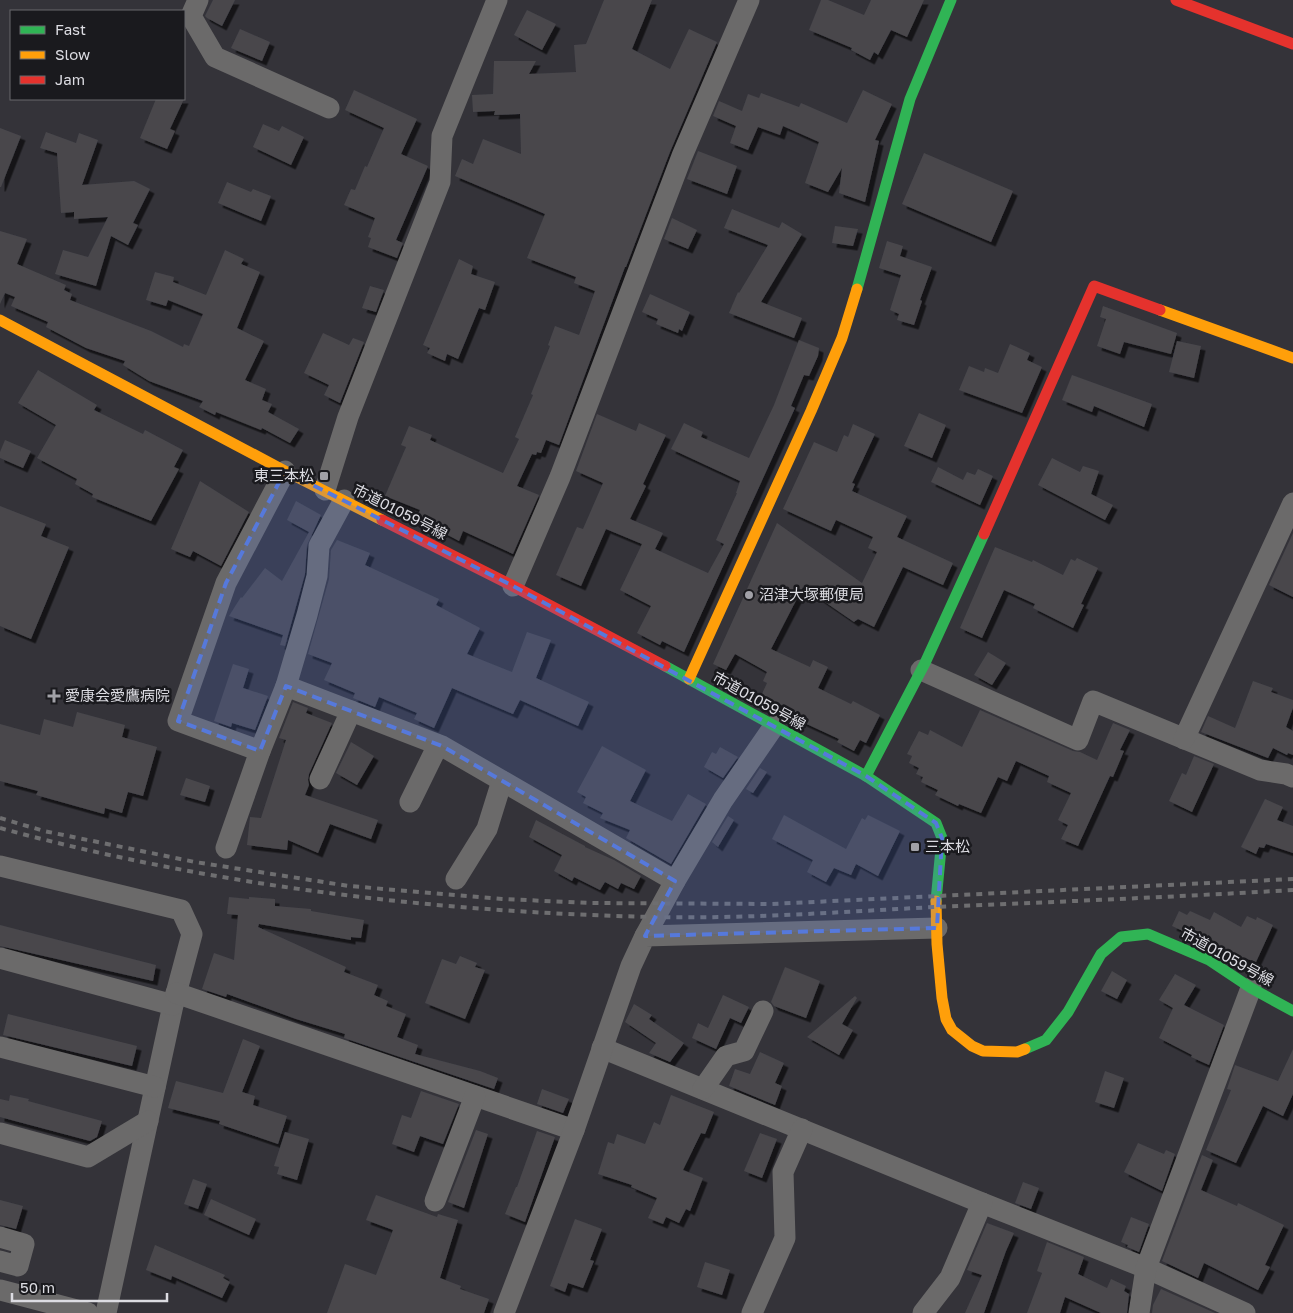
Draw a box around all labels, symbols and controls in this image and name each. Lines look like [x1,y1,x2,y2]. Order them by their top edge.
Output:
legend [10,10,185,100]
text: Fast [55,20,86,38]
text: Slow [55,45,90,63]
text: Jam [55,70,85,88]
place label: 東三本松 [254,466,314,484]
marker: 東三本松 [318,470,330,482]
street label: 市道01059号線 [350,480,451,543]
place label: 沼津大塚郵便局 [759,585,864,603]
marker: 沼津大塚郵便局 [743,589,755,601]
street label: 市道01059号線 [710,667,809,733]
place label: 愛康会愛鷹病院 [65,686,170,704]
marker: 愛康会愛鷹病院 [47,689,61,703]
place label: 三本松 [925,837,970,855]
marker: 三本松 [909,841,921,853]
street label: 市道01059号線 [1178,923,1277,989]
scale bar [12,1270,168,1302]
text: 50 m [20,1278,55,1296]

